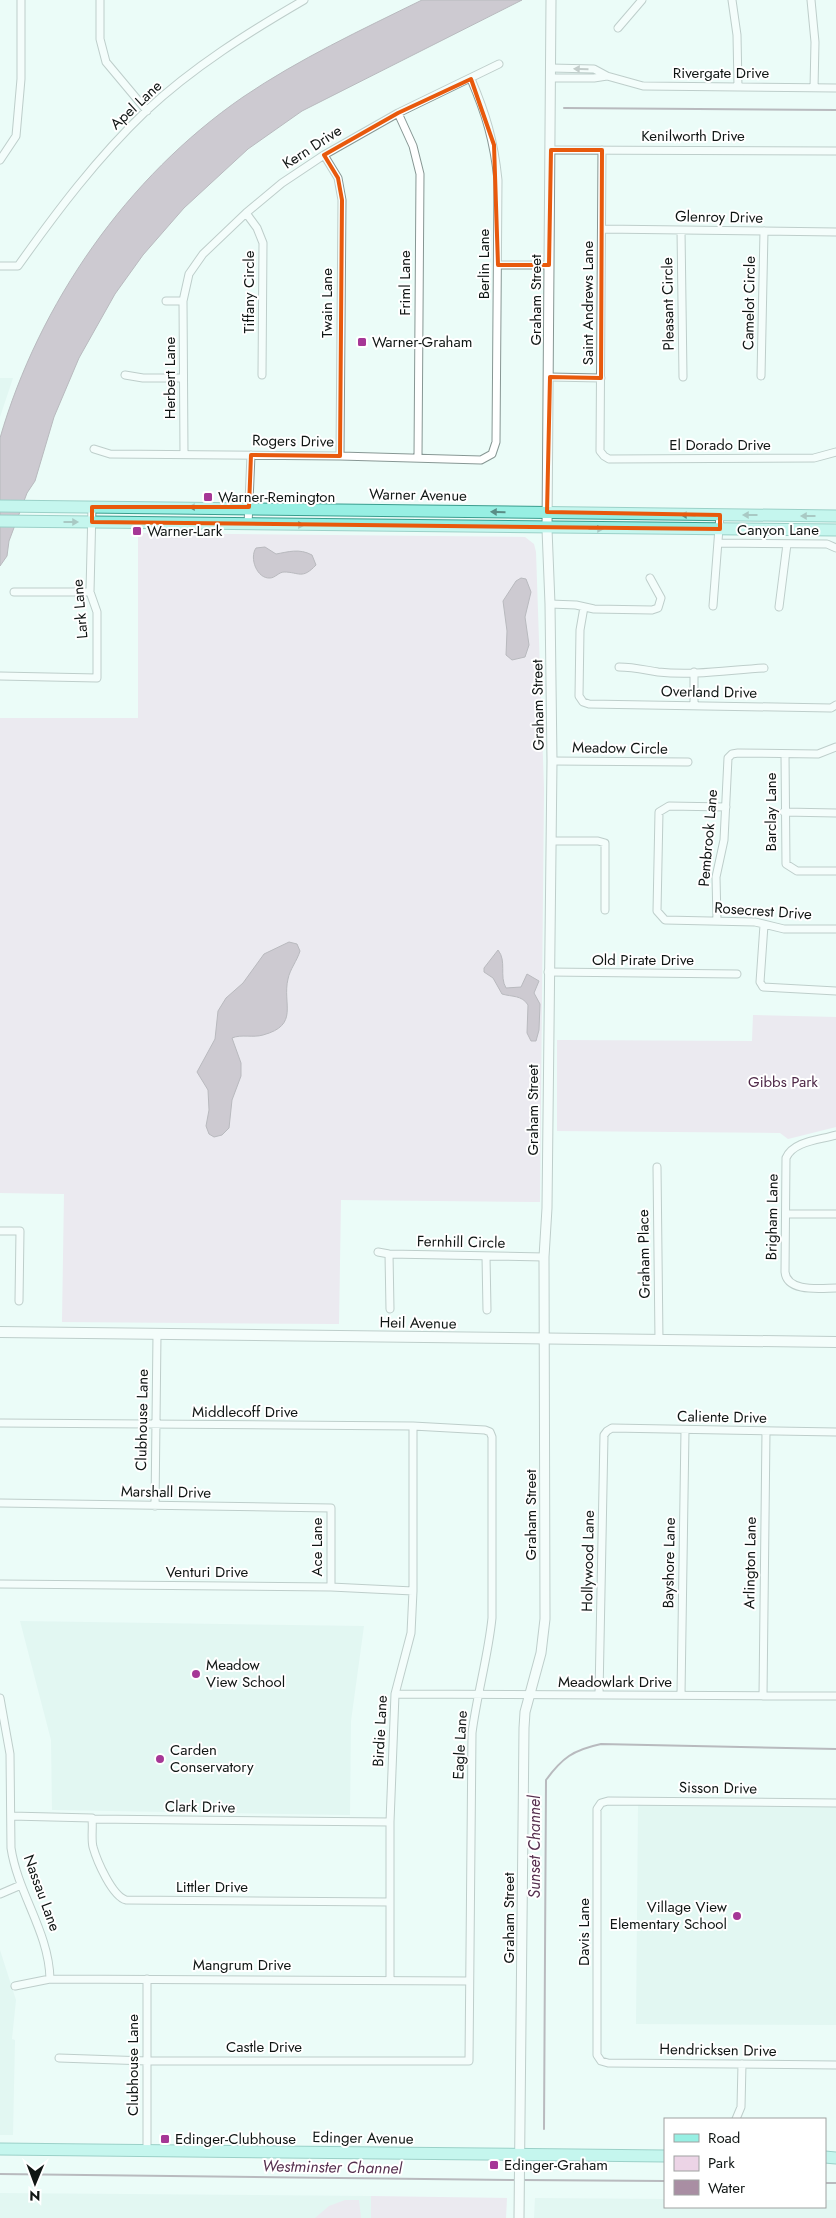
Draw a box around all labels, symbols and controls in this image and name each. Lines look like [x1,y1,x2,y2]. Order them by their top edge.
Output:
street label: Rivergate Drive [673,62,769,84]
one-way arrow [573,65,589,73]
street label: Apel Lane [105,75,167,135]
street label: Kern Drive [278,119,346,174]
street label: Kenilworth Drive [641,125,745,147]
street label: Glenroy Drive [675,205,763,229]
street label: Berlin Lane [473,228,495,299]
street label: Saint Andrews Lane [577,241,599,365]
street label: Tiffany Circle [238,250,260,334]
street label: Friml Lane [394,250,416,316]
street label: Graham Street [525,254,547,346]
street label: Camelot Circle [737,255,761,350]
street label: Pleasant Circle [656,257,680,351]
street label: Twain Lane [316,268,338,338]
place label: Warner-Graham [372,331,472,353]
street label: Herbert Lane [159,336,181,419]
marker: Warner-Graham [356,336,368,348]
street label: Rogers Drive [252,429,334,453]
street label: El Dorado Drive [669,434,771,456]
street label: Warner Avenue [369,483,467,507]
place label: Warner-Remington [218,486,335,508]
marker: Warner-Remington [202,491,214,503]
one-way arrow [188,503,204,511]
one-way arrow [490,507,506,515]
one-way arrow [680,510,696,518]
one-way arrow [742,511,758,519]
one-way arrow [800,512,816,520]
one-way arrow [64,518,80,526]
street label: Canyon Lane [737,519,819,541]
place label: Warner-Lark [147,520,223,542]
one-way arrow [289,522,305,530]
marker: Warner-Lark [131,525,143,537]
one-way arrow [588,525,604,533]
street label: Lark Lane [66,578,94,640]
street label: Graham Street [526,659,550,751]
street label: Overland Drive [661,680,758,704]
street label: Meadow Circle [572,736,668,760]
street label: Barclay Lane [760,772,782,851]
street label: Pembrook Lane [693,788,723,888]
street label: Rosecrest Drive [714,897,813,925]
street label: Old Pirate Drive [592,949,694,971]
street label: Graham Street [522,1064,544,1156]
park label: Gibbs Park [748,1071,818,1093]
street label: Brigham Lane [760,1173,784,1261]
street label: Graham Place [632,1209,656,1299]
street label: Fernhill Circle [417,1230,506,1254]
street label: Heil Avenue [379,1311,457,1335]
street label: Clubhouse Lane [130,1369,154,1471]
street label: Middlecoff Drive [192,1401,298,1423]
street label: Caliente Drive [677,1405,767,1429]
street label: Graham Street [520,1469,542,1561]
street label: Marshall Drive [121,1480,212,1504]
street label: Hollywood Lane [576,1510,600,1612]
street label: Arlington Lane [738,1516,762,1609]
street label: Ace Lane [306,1517,328,1576]
street label: Bayshore Lane [657,1517,681,1609]
street label: Venturi Drive [166,1561,249,1583]
place label: Meadow View School [206,1654,285,1693]
marker: Meadow View School [190,1668,202,1680]
street label: Meadowlark Drive [558,1671,672,1693]
street label: Birdie Lane [367,1694,393,1767]
street label: Eagle Lane [447,1710,473,1780]
place label: Carden Conservatory [170,1739,254,1778]
marker: Carden Conservatory [154,1753,166,1765]
street label: Sisson Drive [679,1776,758,1800]
water label: Sunset Channel [523,1794,546,1899]
street label: Clark Drive [165,1795,236,1819]
street label: Nassau Lane [18,1852,66,1935]
street label: Graham Street [498,1872,520,1964]
street label: Littler Drive [176,1876,248,1898]
place label: Village View Elementary School [610,1896,728,1935]
street label: Davis Lane [573,1898,595,1966]
marker: Village View Elementary School [731,1910,743,1922]
street label: Mangrum Drive [193,1954,291,1976]
street label: Clubhouse Lane [122,2014,144,2116]
street label: Castle Drive [226,2036,302,2058]
street label: Hendricksen Drive [659,2038,777,2062]
legend [664,2118,826,2208]
street label: Edinger Avenue [312,2126,414,2150]
text: Road [708,2127,740,2149]
place label: Edinger-Clubhouse [175,2128,296,2150]
marker: Edinger-Clubhouse [159,2133,171,2145]
text: Park [708,2152,735,2174]
water label: Westminster Channel [262,2154,404,2180]
place label: Edinger-Graham [504,2154,608,2176]
north arrow [10,2158,60,2208]
marker: Edinger-Graham [488,2159,500,2171]
text: Water [708,2177,746,2199]
text: N [29,2186,41,2206]

